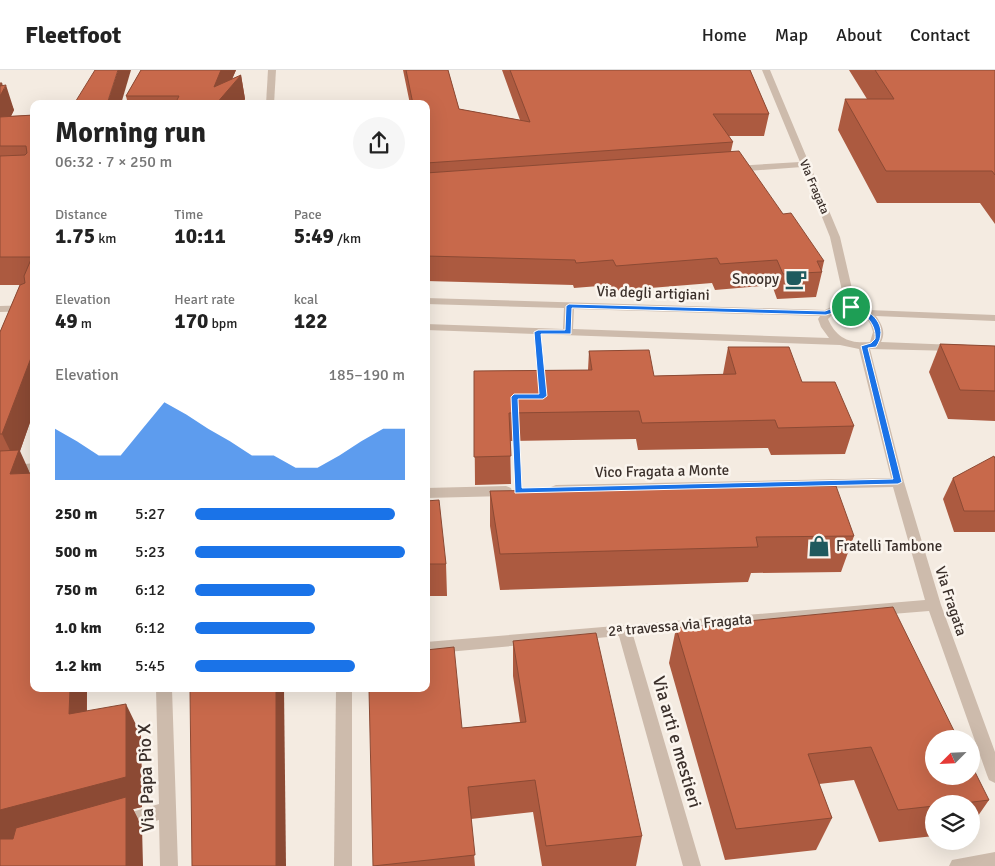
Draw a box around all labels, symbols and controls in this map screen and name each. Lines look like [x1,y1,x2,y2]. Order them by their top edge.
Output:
text: Fleetfoot [25,20,121,50]
text: Home [702,24,747,46]
text: Map [775,24,808,46]
text: About [836,24,882,46]
text: Contact [910,24,970,46]
text: Morning run [55,116,206,150]
button: share [353,117,405,169]
text: 06:32 · 7 × 250 m [55,152,172,172]
street label: Via Fragata [796,157,832,217]
text: Distance [55,206,107,223]
text: Time [174,206,203,223]
text: Pace [294,206,322,223]
text: 1.75 [55,223,95,249]
text: 10:11 [174,223,226,249]
text: 5:49 [294,223,334,249]
text: km [95,230,116,247]
text: /km [334,230,361,247]
cafe icon: Snoopy [783,266,809,292]
place label: Snoopy [732,270,779,288]
street label: Via degli artigiani [596,282,710,304]
pin [830,286,872,328]
text: Elevation [55,291,111,308]
text: Heart rate [174,291,235,308]
text: kcal [294,291,318,308]
icon: arrive [837,293,865,321]
text: 49 [55,308,78,334]
text: 170 [174,308,208,334]
text: 122 [294,308,328,334]
text: m [78,315,92,332]
text: bpm [208,315,237,332]
text: Elevation [55,365,119,385]
text: 185–190 m [328,365,405,385]
street label: Vico Fragata a Monte [595,461,729,481]
text: 250 m [55,504,97,524]
text: 5:27 [135,504,165,524]
shop icon: Fratelli Tambone [806,533,832,559]
place label: Fratelli Tambone [836,537,942,555]
text: 500 m [55,542,97,562]
text: 5:23 [135,542,165,562]
street label: Via Fragata [931,564,971,638]
text: 750 m [55,580,97,600]
text: 6:12 [135,580,165,600]
street label: 2ª travessa via Fragata [607,610,753,640]
text: 1.0 km [55,618,102,638]
text: 6:12 [135,618,165,638]
text: 1.2 km [55,656,102,676]
text: 5:45 [135,656,165,676]
street label: Via arti e mestieri [648,674,706,810]
street label: Via Papa Pio X [133,723,159,833]
north arrow [925,730,980,785]
map controls [925,730,980,850]
button: layers [925,795,980,850]

